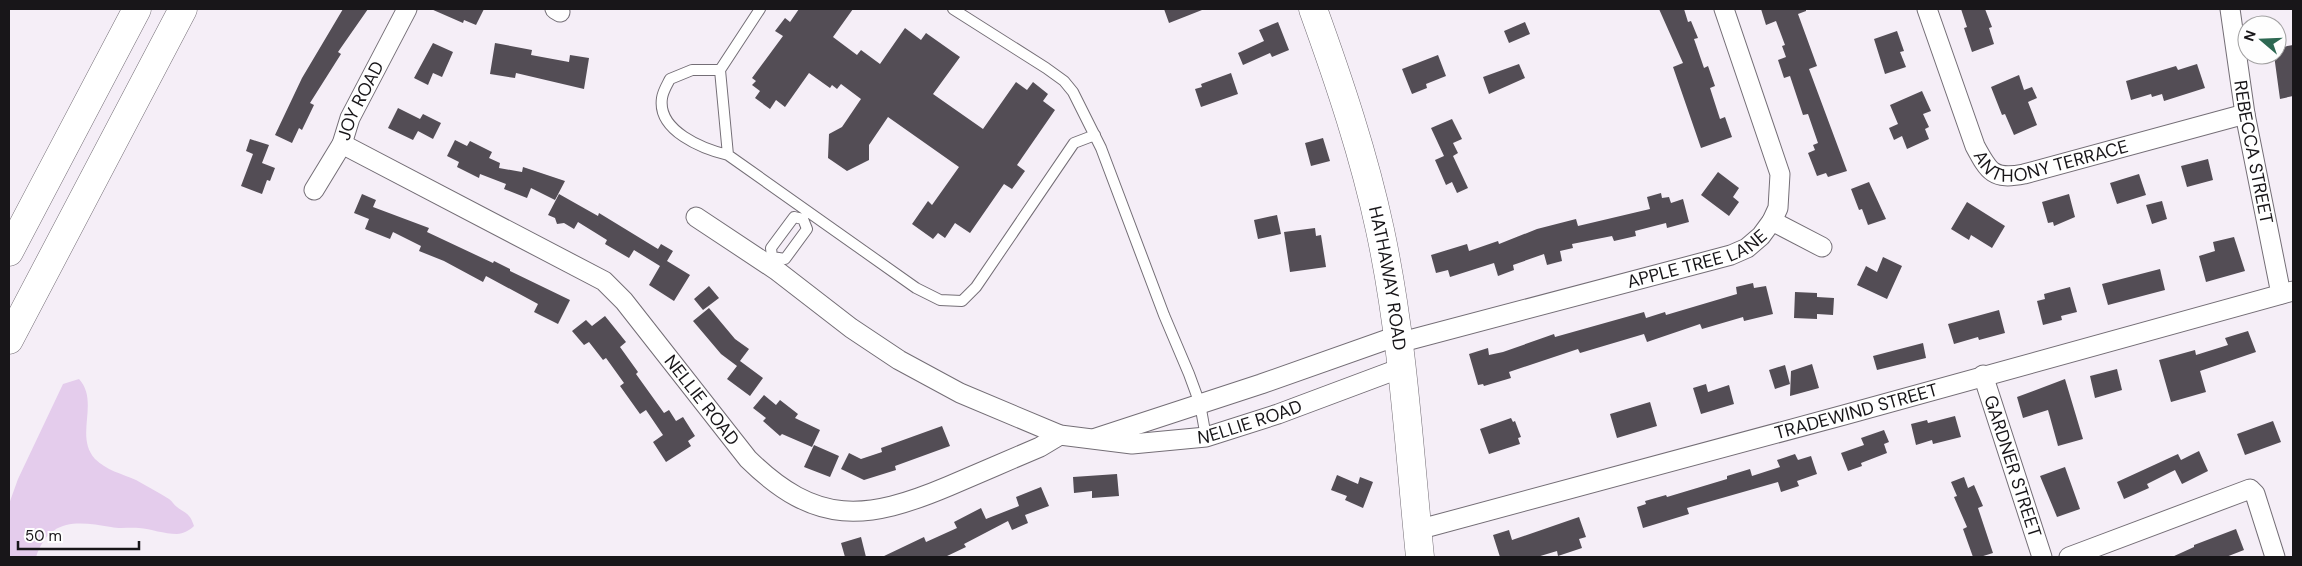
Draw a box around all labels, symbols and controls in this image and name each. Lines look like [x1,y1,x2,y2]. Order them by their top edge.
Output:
north arrow [2237,15,2287,65]
text: N [2240,28,2260,44]
street label: JOY ROAD [332,57,390,143]
street label: REBECCA STREET [2228,79,2279,226]
street label: ANTHONY TERRACE [1973,131,2137,155]
text: ANTHONY TERRACE [1968,134,2131,188]
street label: HATHAWAY ROAD [1363,204,1412,352]
street label: APPLE TREE LANE [1624,224,1772,294]
street label: NELLIE ROAD [659,350,745,450]
street label: TRADEWIND STREET [1772,378,1941,445]
street label: GARDNER STREET [1978,392,2047,541]
street label: NELLIE ROAD [1196,394,1305,450]
scale bar [18,518,139,550]
text: 50 m [25,526,62,546]

